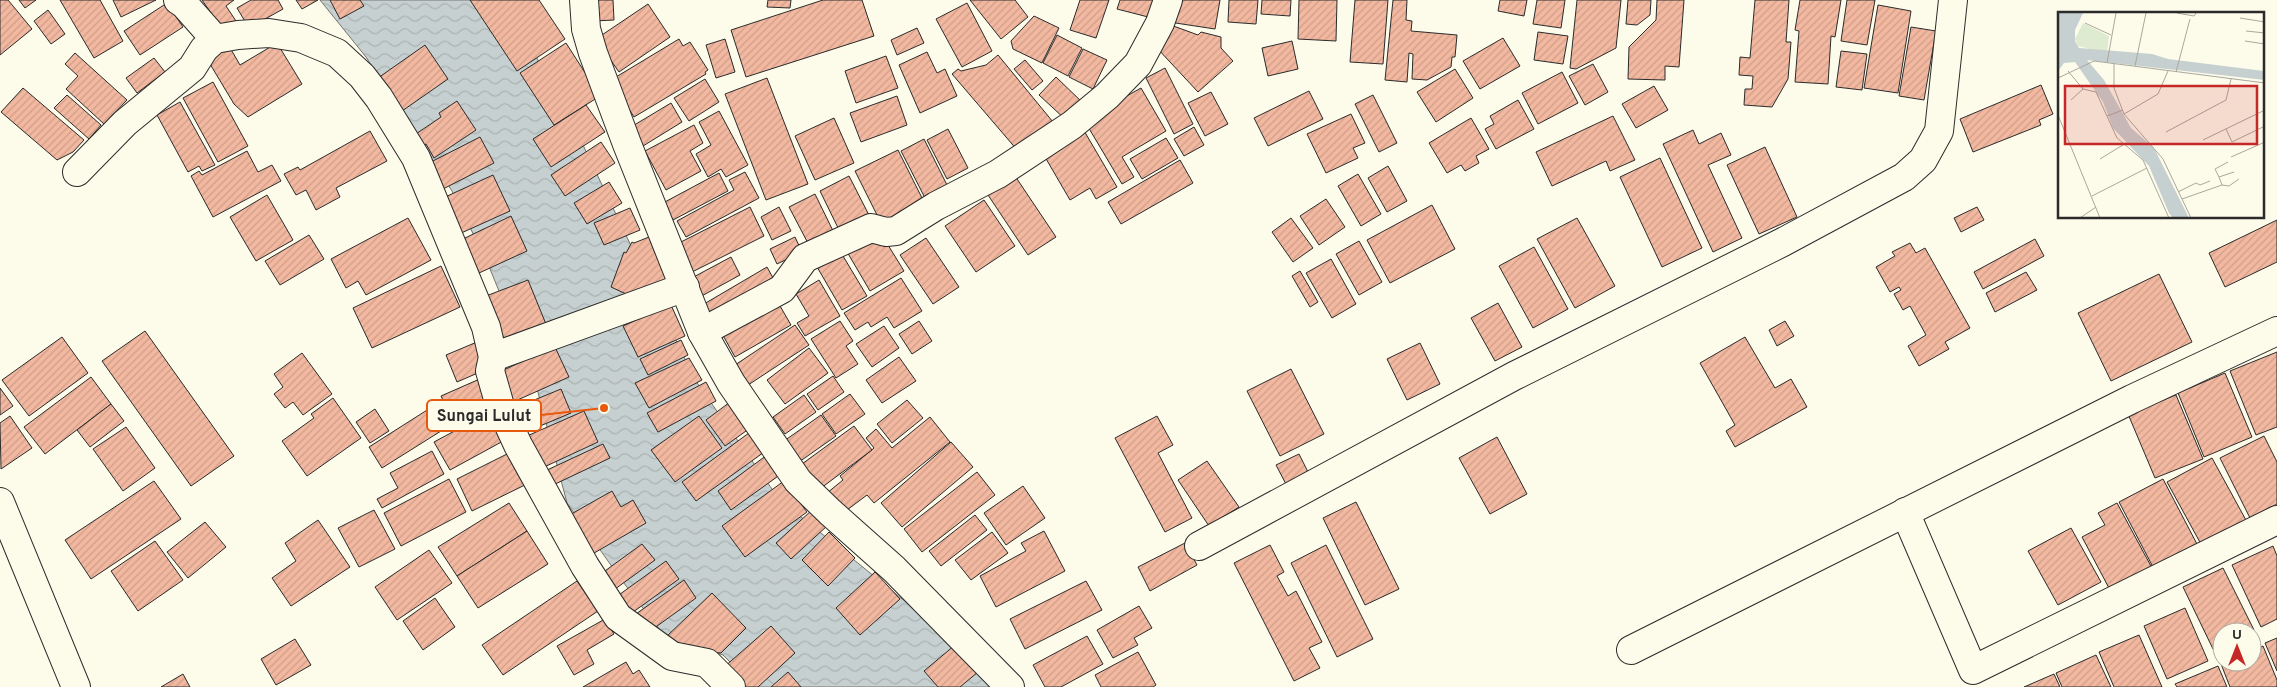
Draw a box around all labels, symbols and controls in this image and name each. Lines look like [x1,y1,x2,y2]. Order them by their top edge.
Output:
inset map [2058,12,2264,219]
callout: Sungai Lulut [427,400,541,431]
text: Sungai Lulut [437,407,531,427]
north arrow [2212,622,2262,672]
text: U [2232,627,2242,644]

